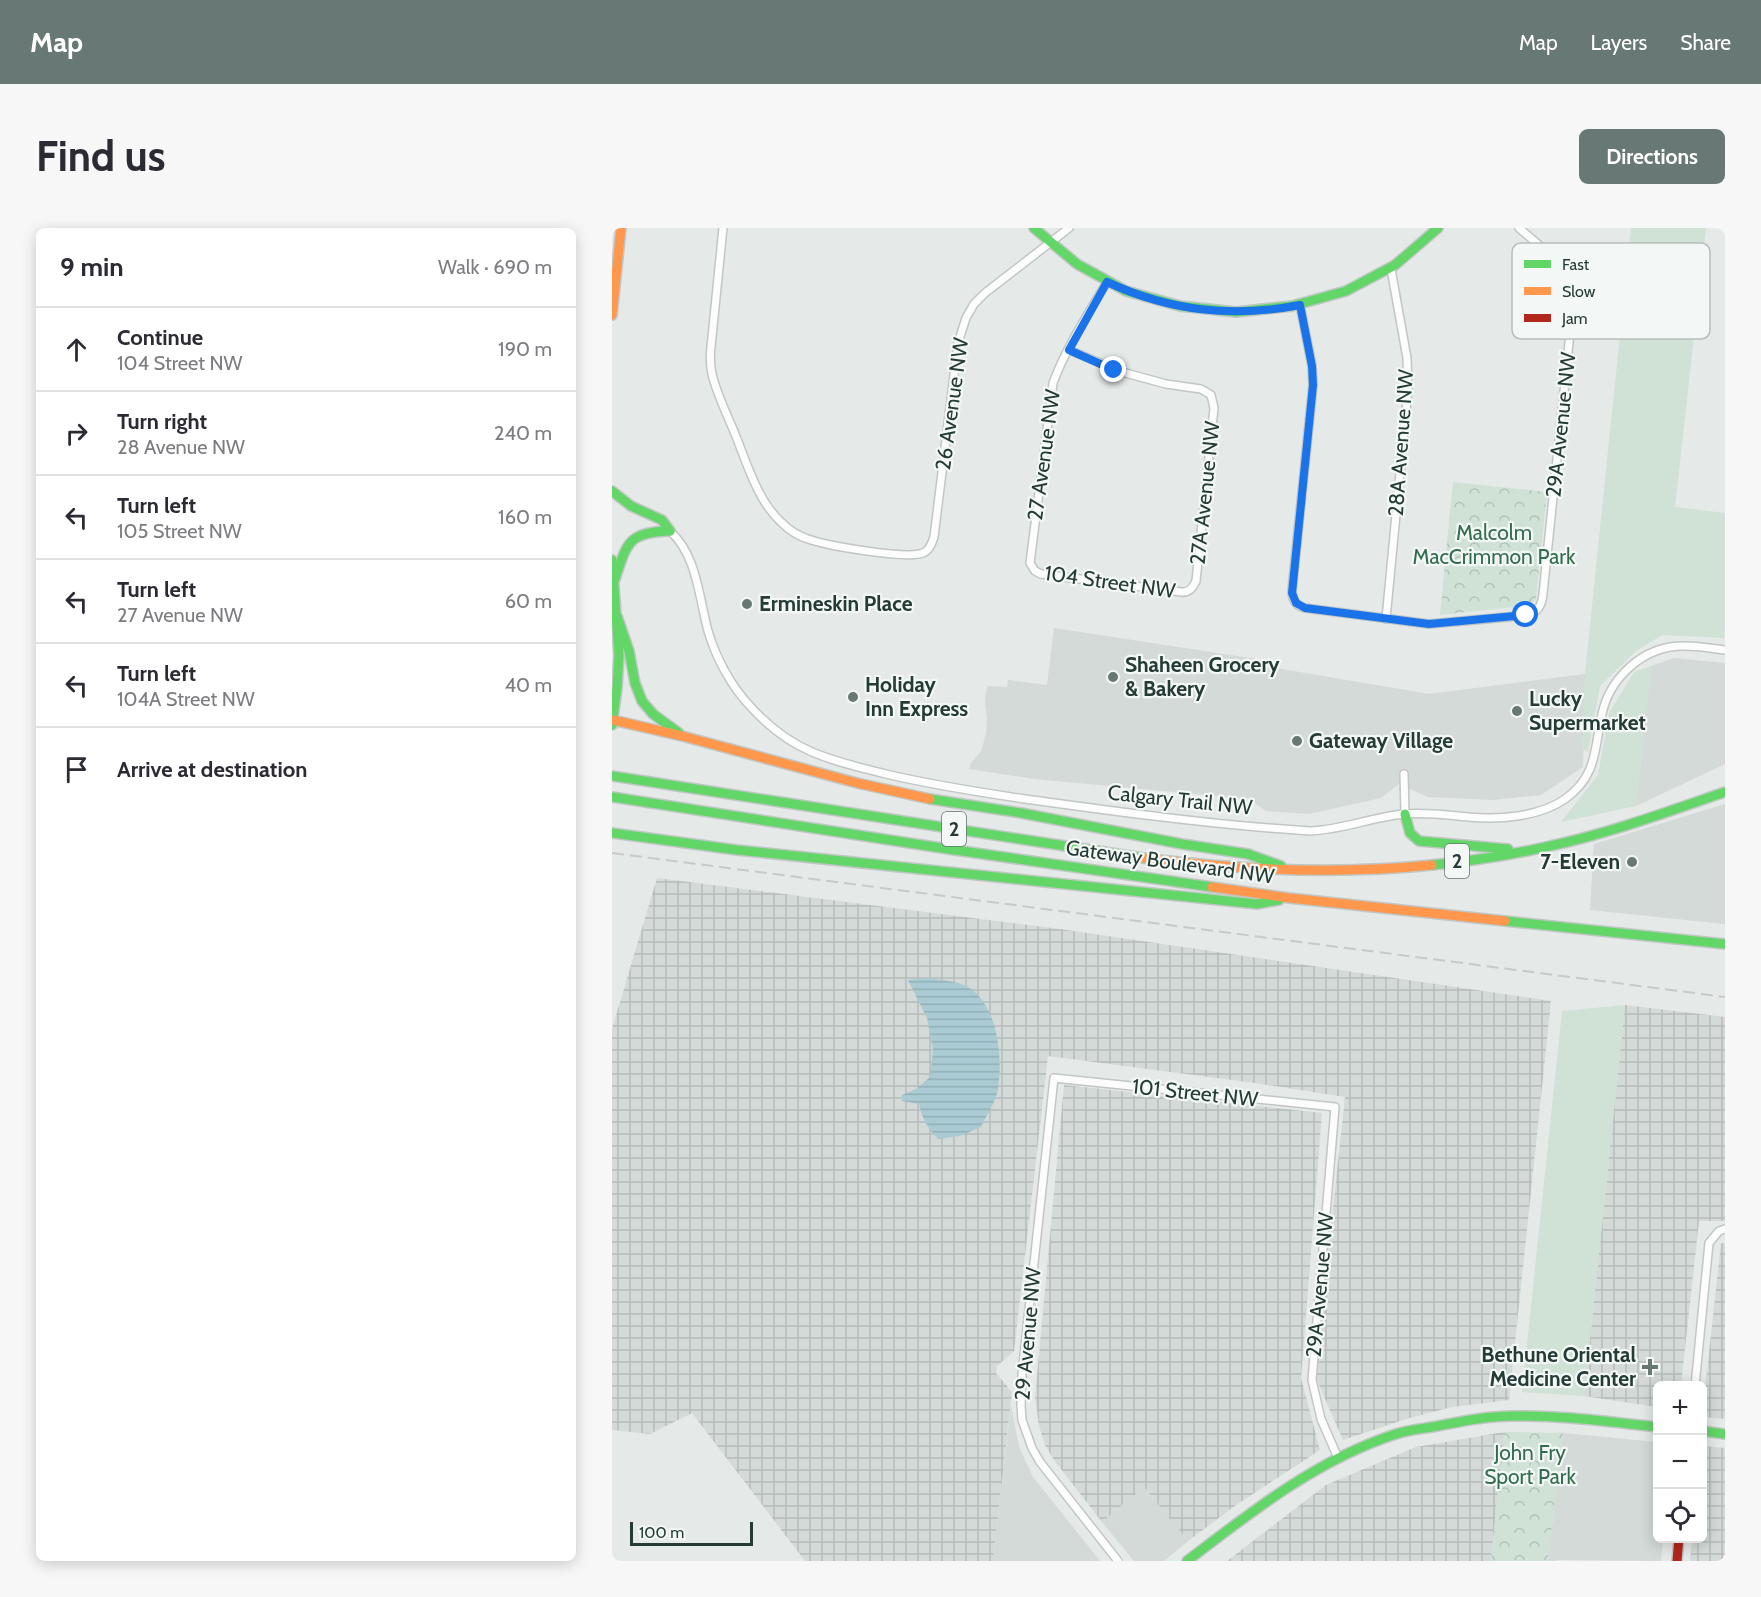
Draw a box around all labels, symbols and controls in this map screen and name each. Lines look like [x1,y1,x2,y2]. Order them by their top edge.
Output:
text: Map [30,25,83,59]
text: Map [1519,30,1558,55]
text: Layers [1591,30,1647,55]
text: Share [1680,30,1731,55]
button: Directions [1579,129,1725,184]
text: Find us [36,130,165,182]
legend [1512,243,1710,339]
text: 9 min [60,251,124,283]
text: Walk · 690 m [438,255,552,279]
text: Fast [1562,255,1590,274]
text: Slow [1562,282,1596,301]
text: Jam [1561,309,1588,328]
text: Continue [117,324,203,351]
icon: ahead [60,333,93,366]
street label: 26 Avenue NW [930,336,973,472]
text: 190 m [498,337,552,361]
text: 104 Street NW [117,351,242,375]
street label: 29A Avenue NW [1540,351,1581,499]
route end [1100,356,1126,382]
street label: 28A Avenue NW [1383,368,1418,517]
street label: 27 Avenue NW [1022,388,1065,522]
text: Turn right [117,408,207,435]
icon: right [60,417,93,450]
street label: 27A Avenue NW [1185,420,1224,566]
text: 240 m [494,421,552,445]
text: 28 Avenue NW [117,435,245,459]
text: Turn left [117,492,196,519]
icon: left [60,501,93,534]
text: 160 m [498,505,552,529]
text: 105 Street NW [117,519,242,543]
park label: Malcolm MacCrimmon Park [1413,520,1576,569]
street label: 104 Street NW [1043,560,1177,603]
text: Turn left [117,576,196,603]
icon: left [60,585,93,618]
text: 60 m [505,589,552,613]
place label: Ermineskin Place [759,591,913,616]
marker: Ermineskin Place [740,597,754,611]
route start [1512,601,1538,627]
text: 27 Avenue NW [117,603,243,627]
place label: Shaheen Grocery & Bakery [1125,652,1280,701]
text: Turn left [117,660,196,687]
icon: left [60,669,93,702]
marker: Shaheen Grocery & Bakery [1106,670,1120,684]
place label: Holiday Inn Express [865,672,968,721]
text: 40 m [504,673,552,697]
place label: Lucky Supermarket [1529,686,1646,735]
text: 104A Street NW [117,687,255,711]
marker: Holiday Inn Express [846,690,860,704]
marker: Lucky Supermarket [1510,704,1524,718]
place label: Gateway Village [1309,728,1453,753]
marker: Gateway Village [1290,734,1304,748]
icon: arrive [60,753,93,786]
text: Arrive at destination [117,756,307,783]
street label: Calgary Trail NW [1107,779,1254,820]
road number: 2 [942,812,966,846]
street label: Gateway Boulevard NW [1064,835,1276,889]
road number: 2 [1445,844,1469,878]
place label: 7-Eleven [1540,849,1620,874]
marker: 7-Eleven [1625,855,1639,869]
street label: 101 Street NW [1131,1073,1259,1112]
street label: 29A Avenue NW [1301,1211,1338,1359]
street label: 29 Avenue NW [1009,1266,1046,1402]
place label: Bethune Oriental Medicine Center [1481,1342,1636,1391]
marker: Bethune Oriental Medicine Center [1641,1358,1659,1376]
map controls [1653,1381,1707,1543]
button: + [1653,1381,1707,1435]
button: − [1653,1435,1707,1489]
park label: John Fry Sport Park [1484,1440,1576,1489]
button: locate [1653,1489,1707,1543]
scale bar [630,1519,753,1546]
text: 100 m [639,1523,684,1542]

